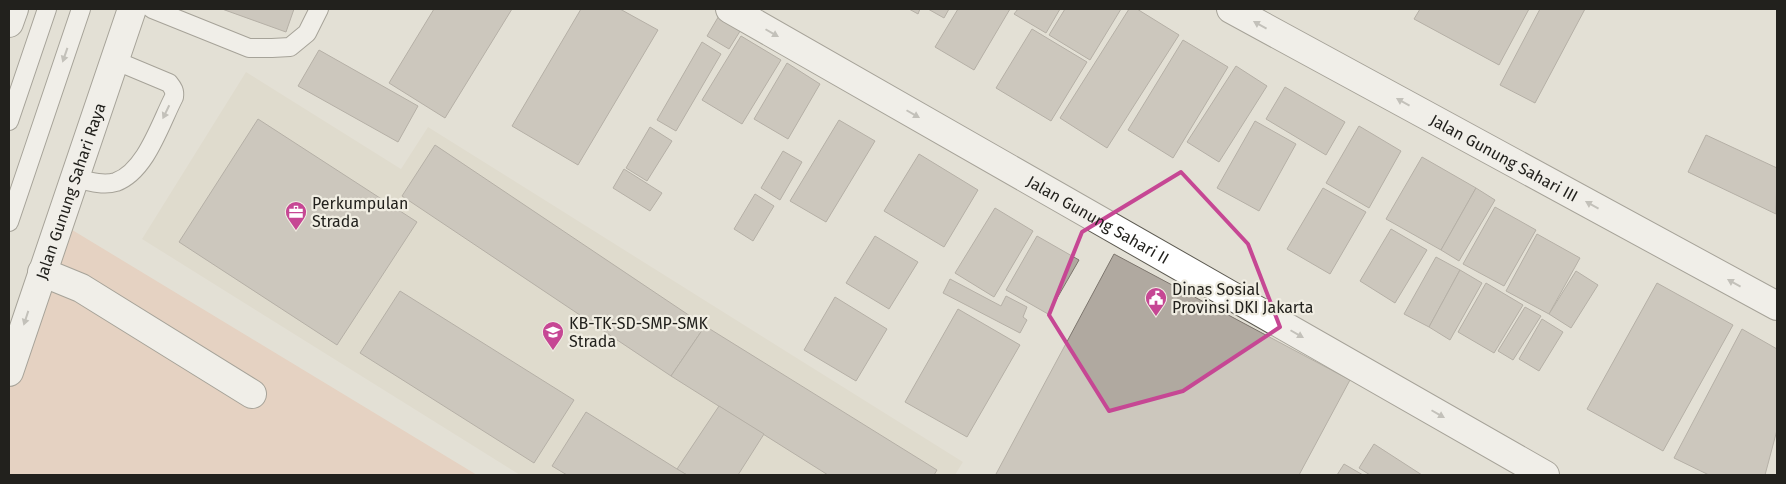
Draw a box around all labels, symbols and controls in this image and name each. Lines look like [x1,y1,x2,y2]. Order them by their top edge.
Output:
one-way arrow [1254,20,1267,29]
one-way arrow [765,29,780,37]
one-way arrow [61,48,69,63]
one-way arrow [1396,98,1410,106]
street label: Jalan Gunung Sahari Raya [32,100,109,282]
one-way arrow [162,105,170,119]
one-way arrow [907,109,920,118]
street label: Jalan Gunung Sahari III [1427,110,1581,205]
street label: Jalan Gunung Sahari II [1024,171,1172,268]
place label: Perkumpulan Strada [312,194,408,231]
office icon: Perkumpulan Strada [284,200,308,231]
one-way arrow [1585,201,1599,209]
one-way arrow [1727,279,1742,287]
place label: Dinas Sosial Provinsi DKI Jakarta [1172,280,1313,317]
public building icon: Dinas Sosial Provinsi DKI Jakarta [1144,286,1168,317]
one-way arrow [22,311,30,326]
place label: KB-TK-SD-SMP-SMK Strada [569,314,708,351]
school or university icon: KB-TK-SD-SMP-SMK Strada [541,320,565,351]
one-way arrow [1291,329,1304,338]
one-way arrow [1432,410,1445,419]

